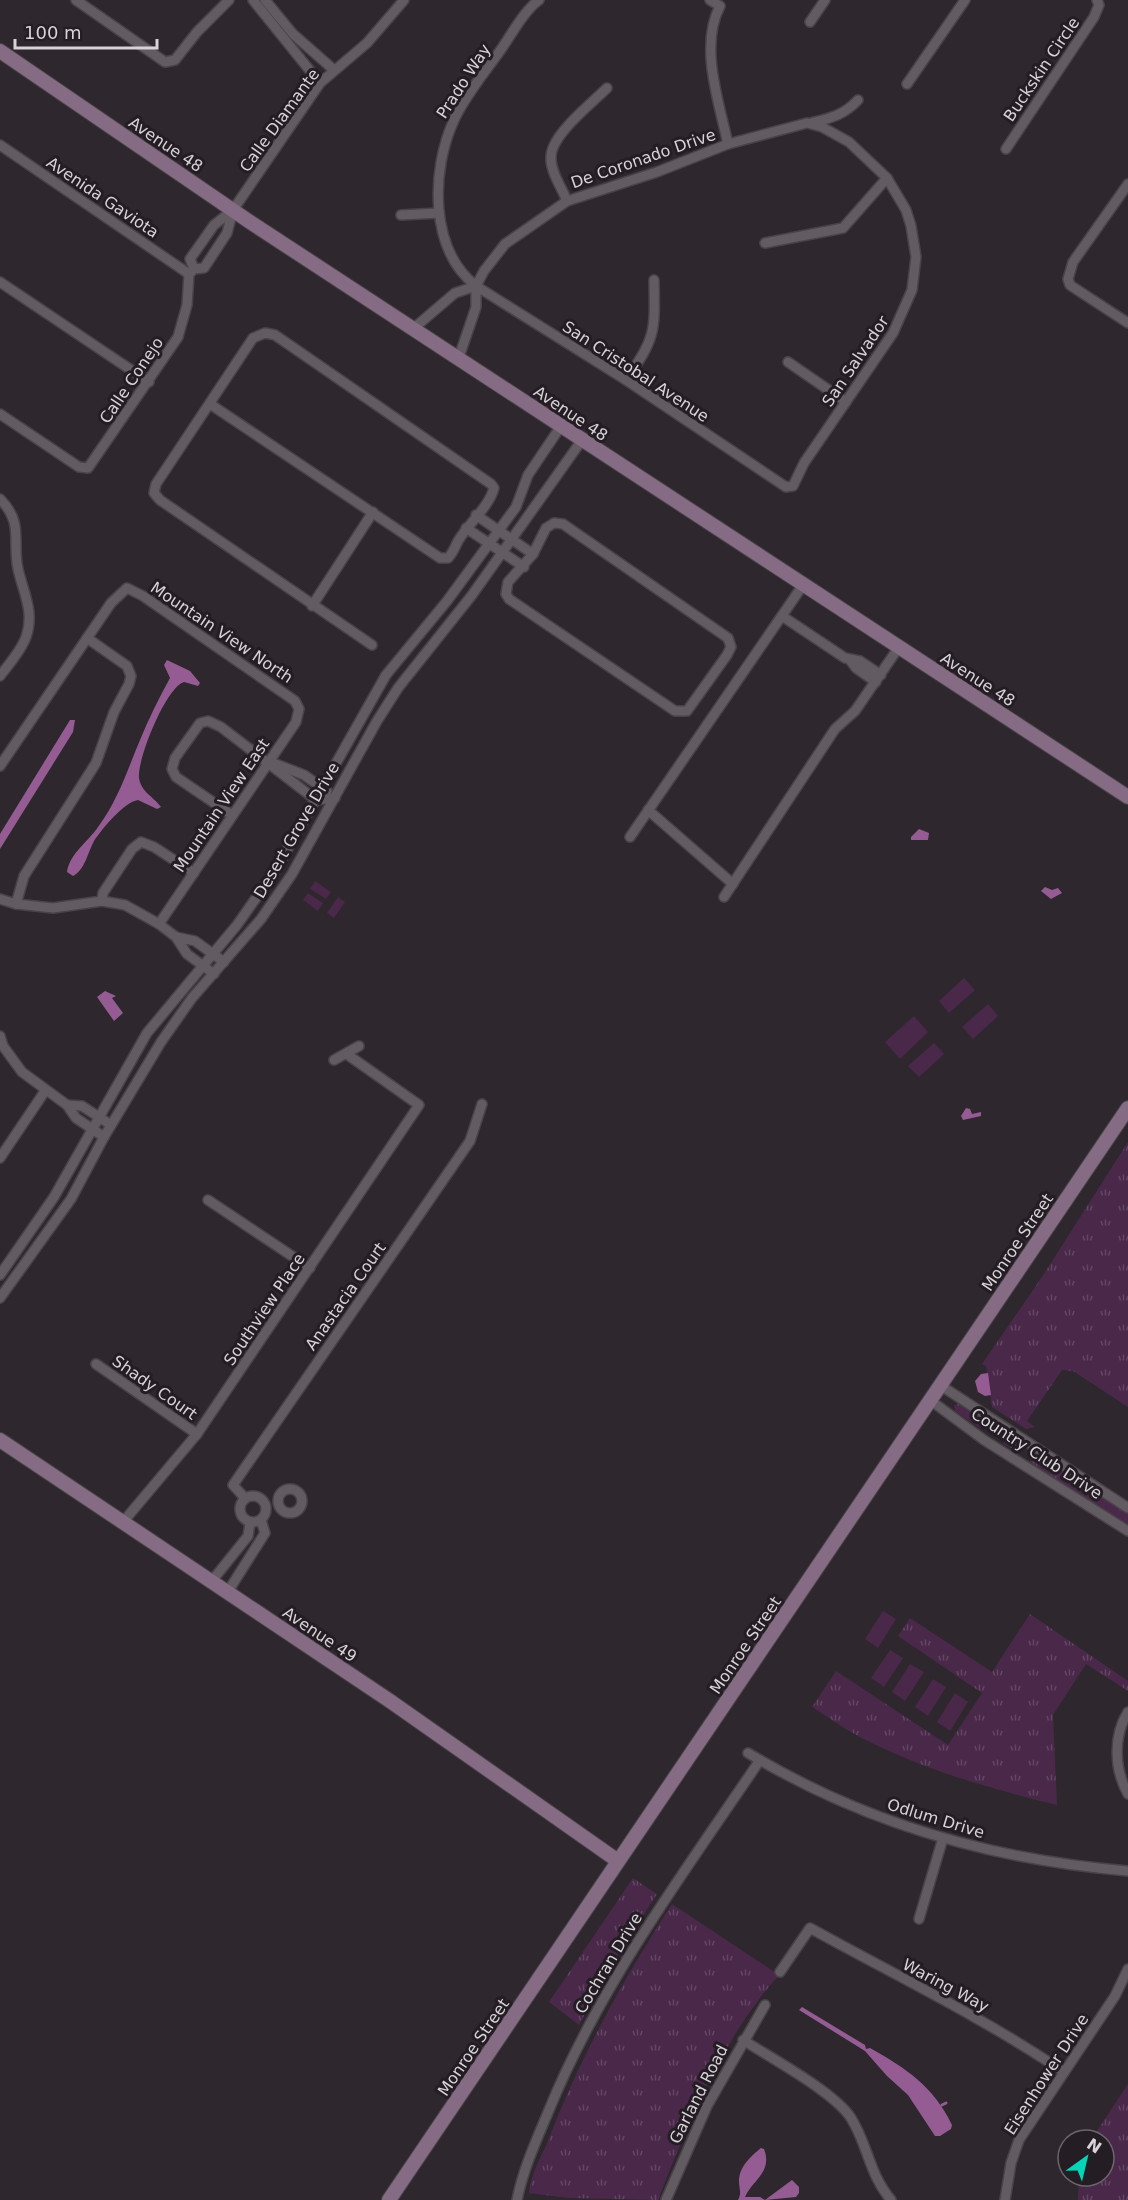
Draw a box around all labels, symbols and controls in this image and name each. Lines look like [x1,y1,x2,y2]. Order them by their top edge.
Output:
scale bar [15,12,158,50]
street label: Buckskin Circle [1000,14,1083,125]
text: 100 m [24,22,82,43]
street label: Prado Way [432,41,494,122]
street label: Calle Diamante [236,65,323,176]
street label: Avenue 48 [125,113,206,176]
street label: De Coronado Drive [568,125,718,192]
street label: Avenida Gaviota [43,153,162,242]
street label: San Salvador [818,312,893,410]
street label: San Cristobal Avenue [559,317,712,426]
street label: Calle Conejo [96,334,167,427]
street label: Avenue 48 [530,382,611,445]
street label: Mountain View North [147,578,296,687]
street label: Avenue 48 [937,648,1018,711]
street label: Mountain View East [170,735,273,876]
street label: Desert Grove Drive [250,759,343,902]
street label: Monroe Street [978,1190,1057,1295]
street label: Anastacia Court [301,1239,390,1354]
street label: Southview Place [220,1250,309,1369]
street label: Shady Court [109,1351,201,1424]
street label: Country Club Drive [968,1404,1106,1503]
street label: Monroe Street [706,1593,785,1698]
street label: Avenue 49 [279,1603,360,1666]
street label: Odlum Drive [885,1795,987,1842]
street label: Cochran Drive [571,1909,646,2017]
street label: Waring Way [899,1955,992,2016]
street label: Monroe Street [434,1995,513,2100]
street label: Eisenhower Drive [1000,2010,1093,2138]
street label: Garland Road [665,2042,732,2147]
north arrow [1056,2128,1116,2188]
text: N [1083,2134,1105,2158]

